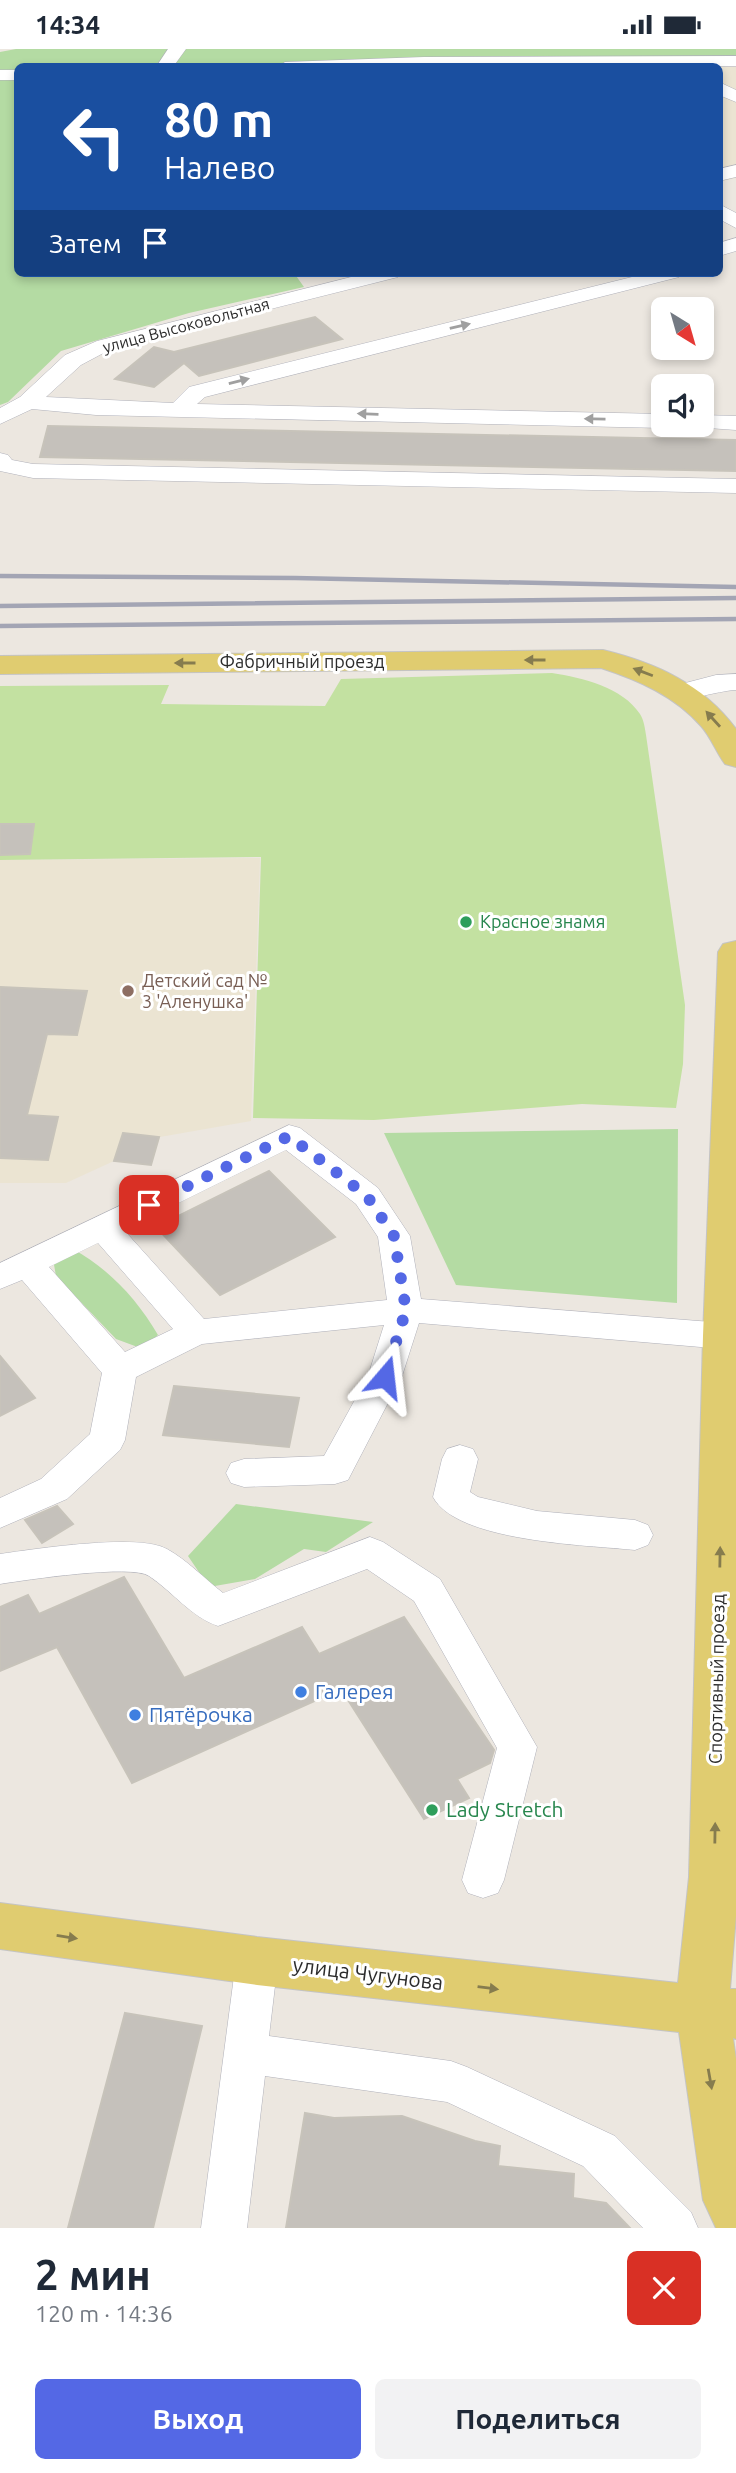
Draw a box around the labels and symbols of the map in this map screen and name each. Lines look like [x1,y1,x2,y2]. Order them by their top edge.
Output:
street label: улица Высоковольтная [101,294,271,356]
north arrow [651,297,714,361]
one-way arrow [449,320,471,331]
one-way arrow [228,375,250,386]
one-way arrow [356,408,378,420]
one-way arrow [584,414,606,425]
street label: Фабричный проезд [220,651,385,671]
one-way arrow [524,654,546,666]
one-way arrow [174,657,196,669]
one-way arrow [632,666,653,677]
one-way arrow [706,711,722,728]
place label: Красное знамя [480,911,605,931]
marker: Красное знамя [458,914,474,930]
place label: Детский сад № 3 'Аленушка' [142,970,268,1011]
marker: Детский сад № 3 'Аленушка' [120,983,136,999]
pin [119,1175,179,1235]
position arrow [348,1340,422,1414]
one-way arrow [714,1546,726,1568]
street label: Спортивный проезд [705,1593,727,1764]
place label: Галерея [315,1679,393,1703]
marker: Галерея [293,1684,309,1700]
place label: Пятёрочка [149,1702,253,1726]
marker: Пятёрочка [127,1707,143,1723]
place label: Lady Stretch [446,1797,563,1821]
marker: Lady Stretch [424,1802,440,1818]
one-way arrow [709,1822,720,1844]
one-way arrow [57,1932,79,1943]
street label: улица Чугунова [292,1952,445,1994]
one-way arrow [477,1983,499,1994]
one-way arrow [705,2068,716,2090]

